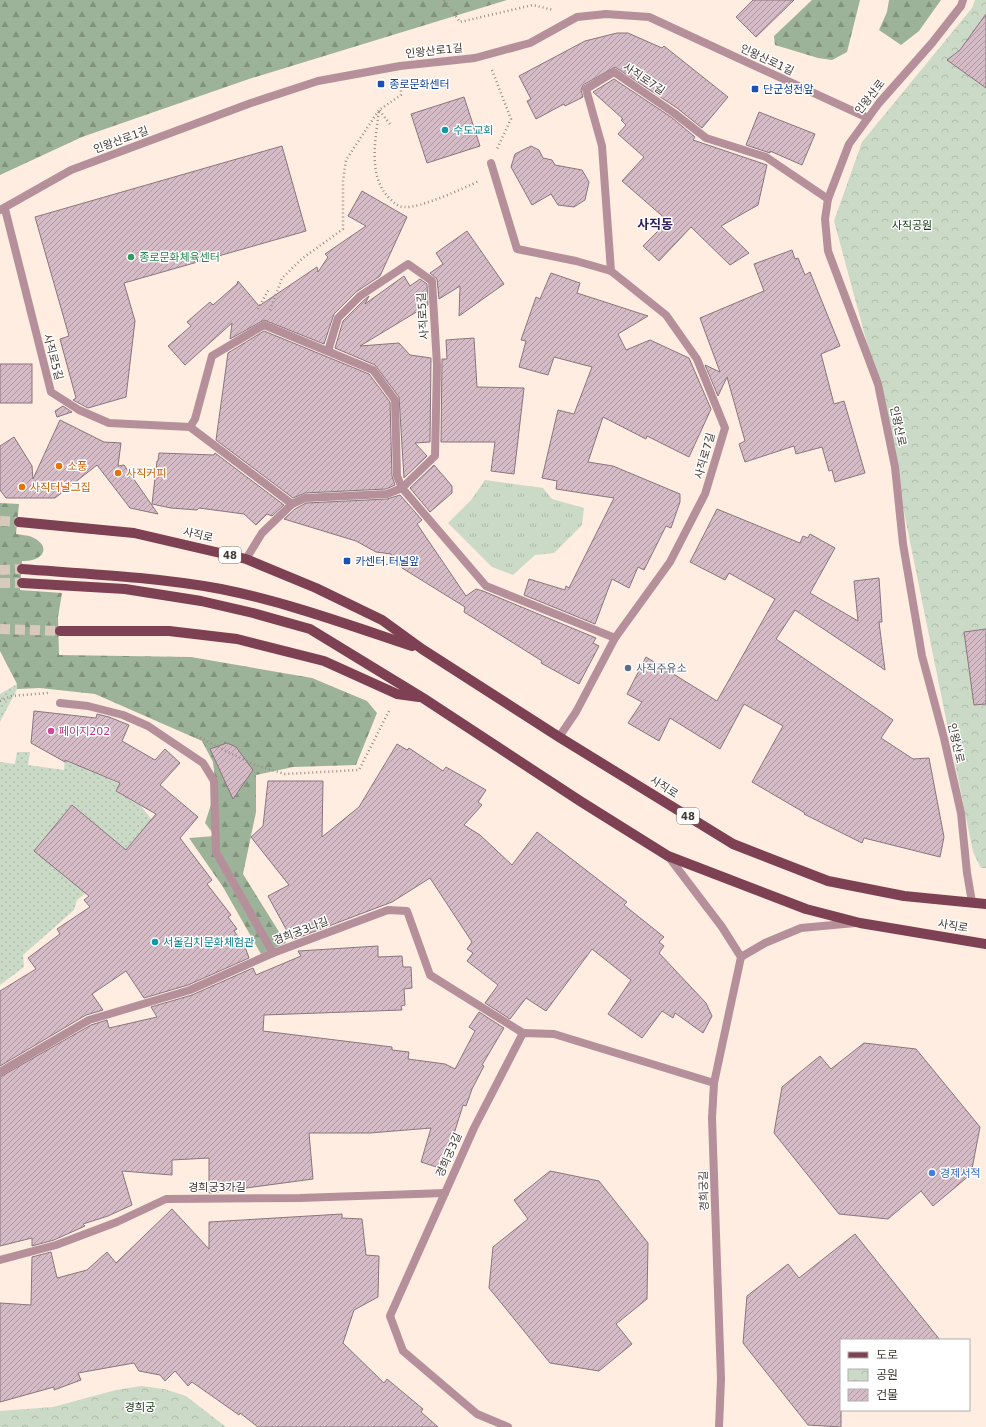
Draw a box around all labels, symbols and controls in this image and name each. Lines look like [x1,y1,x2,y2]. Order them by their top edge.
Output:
street label: 인왕산로1길 [405,42,463,60]
street label: 인왕산로1길 [738,42,796,78]
street label: 사직로7길 [621,60,667,98]
street label: 인왕산로 [852,77,888,117]
place label: 종로문화센터 [389,78,450,91]
marker: 종로문화센터 [376,79,386,89]
place label: 단군성전앞 [763,83,814,96]
marker: 단군성전앞 [750,84,760,94]
street label: 인왕산로1길 [92,124,150,156]
place label: 수도교회 [453,124,493,137]
marker: 수도교회 [440,125,450,135]
district label: 사직동 [637,217,673,232]
park label: 사직공원 [892,219,932,232]
place label: 종로문화체육센터 [139,251,220,264]
marker: 종로문화체육센터 [126,252,136,262]
street label: 사직로5길 [415,292,431,340]
street label: 사직로5길 [41,332,65,382]
street label: 인왕산로 [887,405,909,447]
street label: 사직로7길 [692,431,718,481]
place label: 소풍 [67,460,87,473]
marker: 소풍 [54,461,64,471]
place label: 사직커피 [126,467,166,480]
marker: 사직커피 [113,468,123,478]
place label: 사직터널그집 [30,481,91,494]
marker: 사직터널그집 [17,482,27,492]
street label: 사직로 [182,525,214,545]
road number: 48 [219,547,241,563]
place label: 카센터.터널앞 [355,555,419,568]
marker: 카센터.터널앞 [342,556,352,566]
place label: 사직주유소 [636,662,687,675]
marker: 사직주유소 [623,663,633,673]
street label: 인왕산로 [945,722,967,764]
place label: 페이지202 [59,725,110,738]
marker: 페이지202 [46,726,56,736]
street label: 사직로 [648,773,680,801]
road number: 48 [677,808,699,824]
street label: 경희궁3나길 [272,915,330,947]
street label: 사직로 [937,917,969,935]
place label: 서울김치문화체험관 [163,936,254,949]
marker: 서울김치문화체험관 [150,937,160,947]
street label: 경희궁3길 [433,1131,465,1179]
place label: 경제서적 [940,1167,980,1180]
marker: 경제서적 [927,1168,937,1178]
street label: 경희궁길 [697,1171,711,1211]
street label: 경희궁3가길 [188,1181,246,1194]
legend [840,1339,970,1411]
text: 도로 [876,1348,898,1362]
text: 공원 [876,1368,898,1382]
text: 건물 [876,1388,898,1402]
park label: 경희궁 [125,1401,155,1414]

